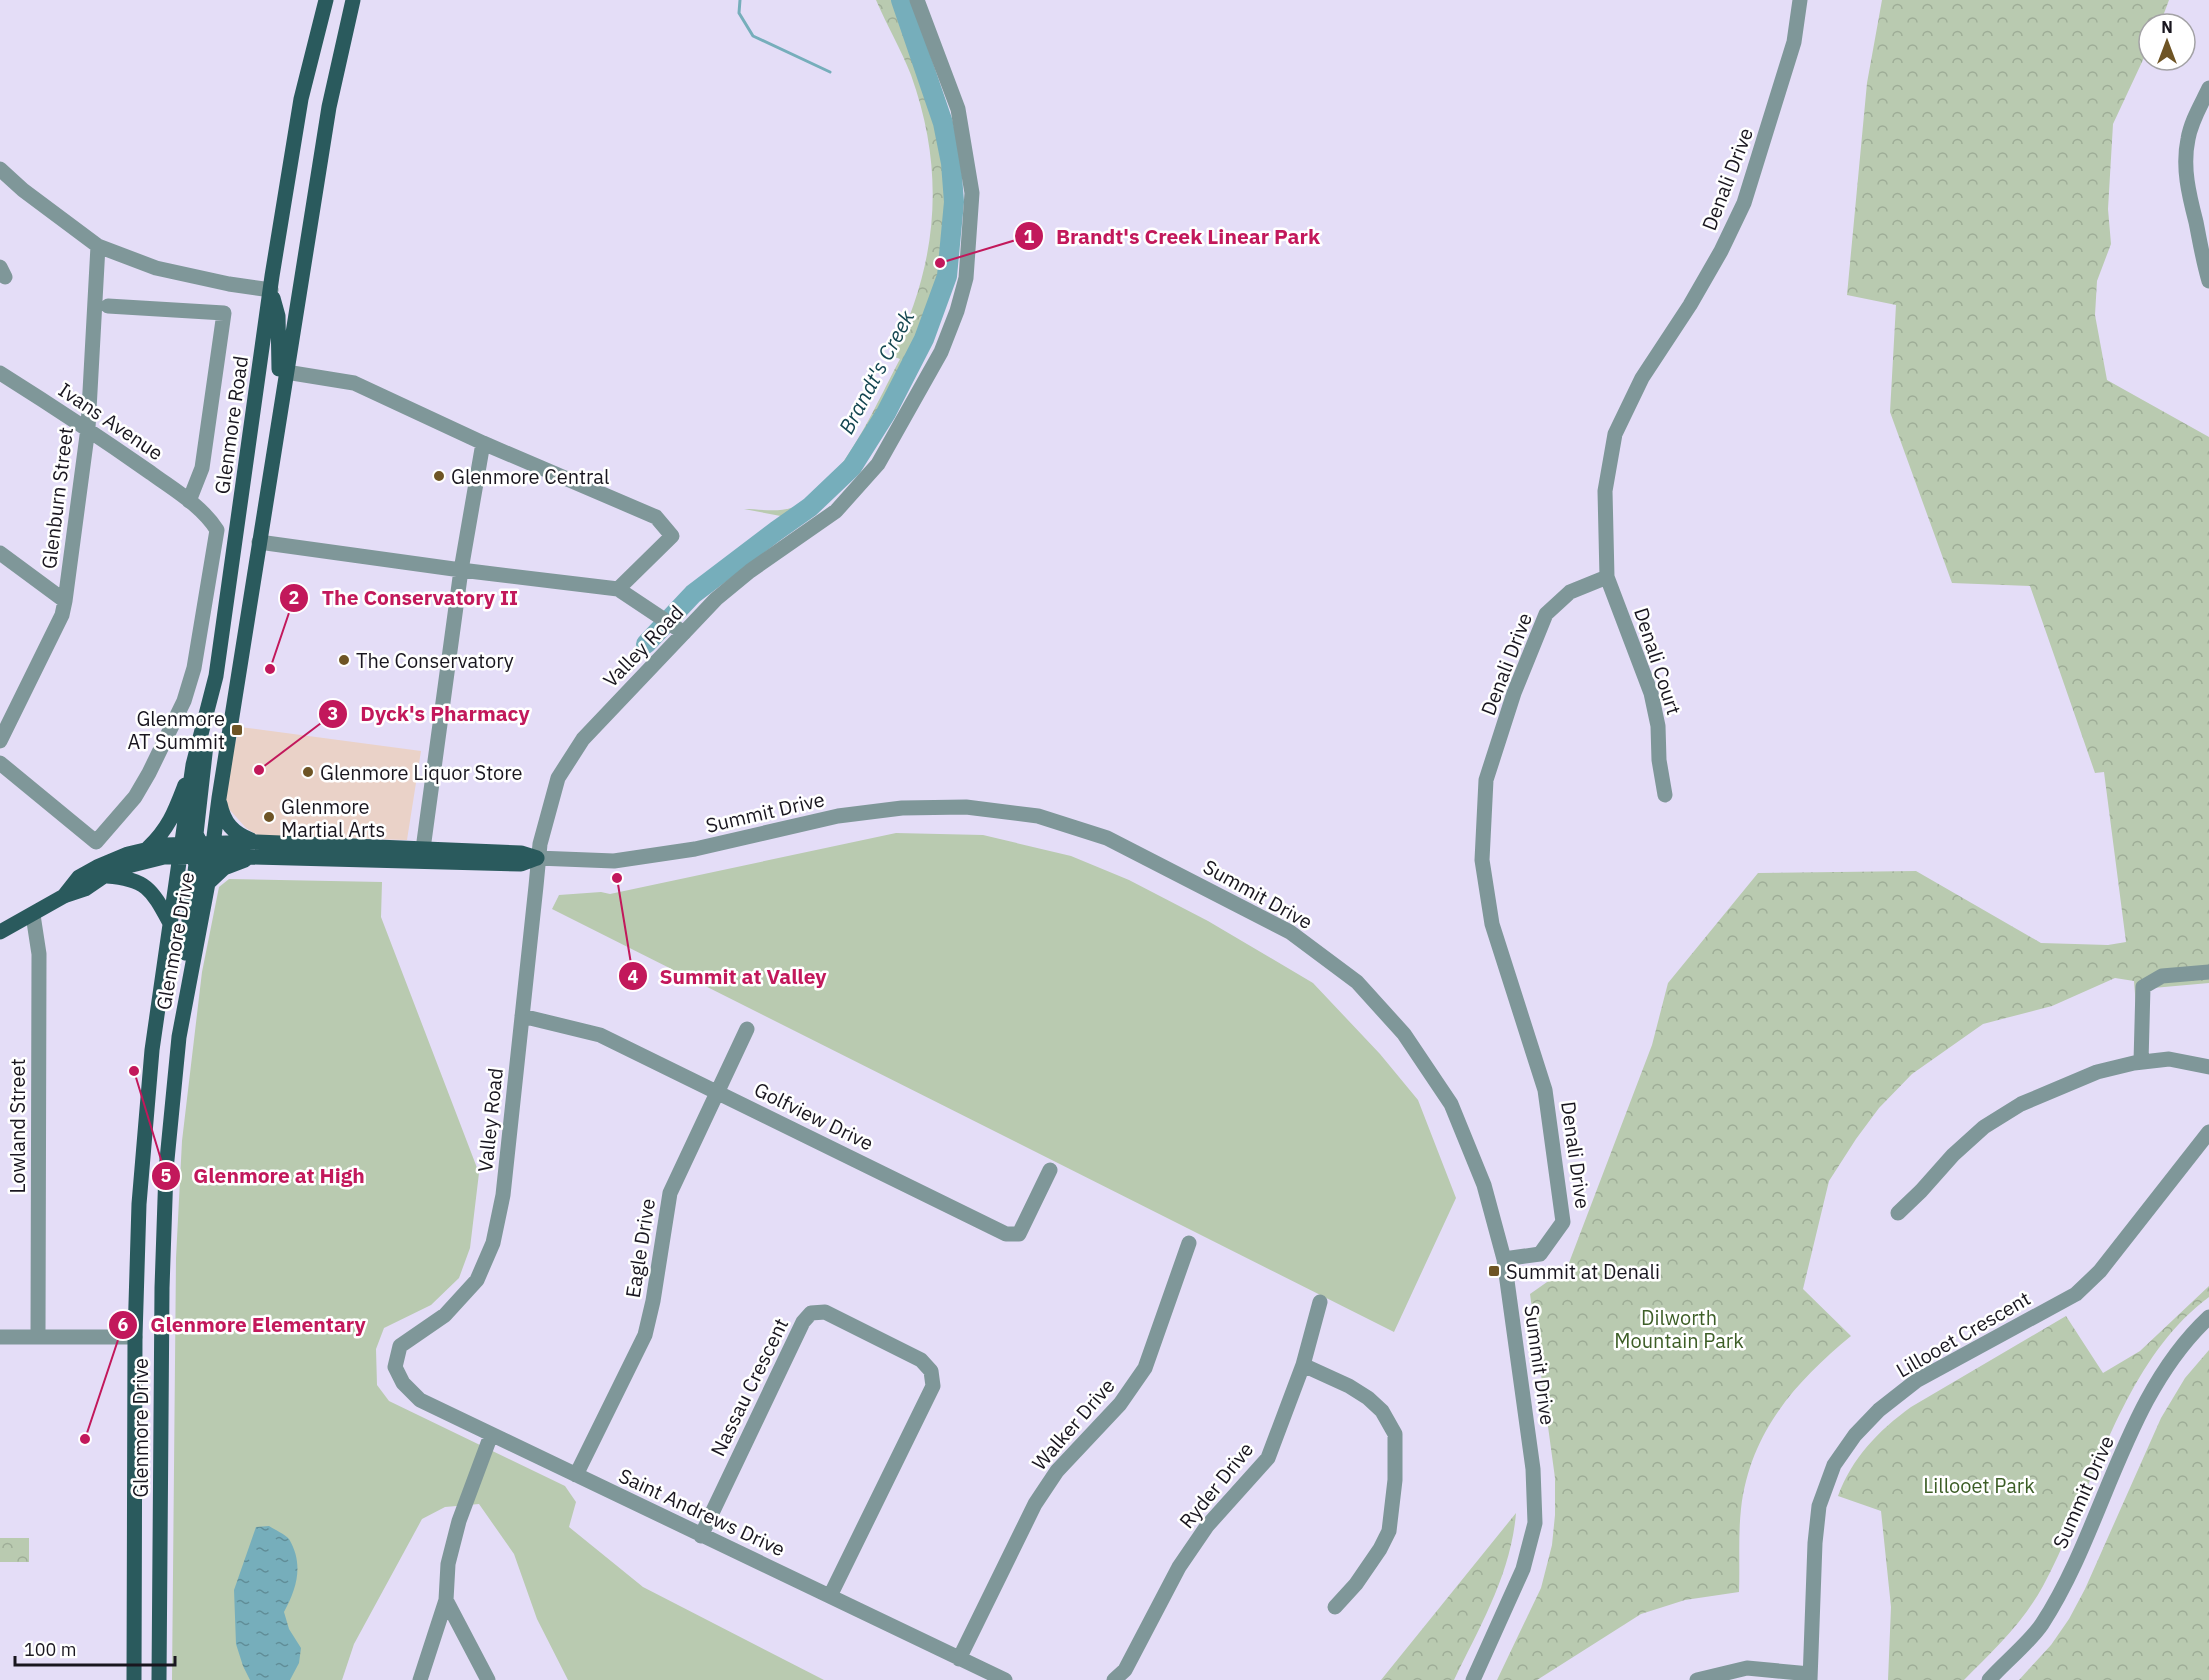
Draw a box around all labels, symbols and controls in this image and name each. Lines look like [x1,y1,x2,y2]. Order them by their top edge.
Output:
north arrow [2137,12,2197,72]
text: N [2161,17,2173,37]
street label: Denali Drive [1695,124,1759,234]
callout: Brandt's Creek Linear Park [1014,217,1332,256]
text: Brandt's Creek Linear Park [1056,222,1321,250]
text: 1 [1024,225,1035,248]
water label: Brandt's Creek [832,304,921,439]
street label: Glenmore Road [208,354,254,496]
street label: Ivans Avenue [53,376,169,466]
street label: Glenburn Street [35,425,79,571]
place label: Glenmore Central [451,463,609,490]
marker: Glenmore Central [432,469,446,483]
callout: The Conservatory II [279,578,530,617]
text: The Conservatory II [322,583,518,611]
text: 2 [289,586,299,609]
street label: Valley Road [597,599,689,693]
street label: Denali Court [1628,604,1688,718]
street label: Denali Drive [1474,609,1538,719]
place label: The Conservatory [356,647,514,674]
marker: The Conservatory [337,653,351,667]
callout: Dyck's Pharmacy [318,694,542,733]
text: Dyck's Pharmacy [360,699,530,727]
text: 3 [328,702,338,725]
place label: Glenmore AT Summit [127,705,225,755]
marker: Glenmore AT Summit [230,723,244,737]
place label: Glenmore Liquor Store [320,759,523,786]
marker: Glenmore Liquor Store [301,765,315,779]
street label: Summit Drive [703,785,827,839]
place label: Glenmore Martial Arts [281,793,385,843]
marker: Glenmore Martial Arts [262,810,276,824]
street label: Summit Drive [1199,853,1318,935]
street label: Glenmore Drive [150,870,200,1012]
callout: Summit at Valley [618,957,839,996]
text: Summit at Valley [659,962,827,990]
text: 4 [628,965,639,988]
street label: Lowland Street [4,1059,31,1193]
street label: Valley Road [471,1067,509,1173]
street label: Golfview Drive [750,1075,878,1157]
street label: Denali Drive [1555,1100,1597,1210]
callout: Glenmore at High [151,1156,377,1195]
text: Glenmore at High [193,1161,365,1189]
text: 5 [161,1164,172,1187]
street label: Eagle Drive [619,1196,661,1300]
place label: Summit at Denali [1506,1258,1660,1285]
marker: Summit at Denali [1487,1264,1501,1278]
street label: Lillooet Crescent [1891,1285,2035,1383]
street label: Summit Drive [1518,1303,1562,1427]
park label: Dilworth Mountain Park [1614,1304,1744,1354]
callout: Glenmore Elementary [108,1305,377,1344]
text: Glenmore Elementary [150,1310,366,1338]
text: 6 [118,1313,129,1336]
street label: Nassau Crescent [704,1313,794,1461]
street label: Glenmore Drive [127,1358,154,1498]
street label: Walker Drive [1026,1372,1120,1476]
street label: Summit Drive [2046,1431,2120,1553]
street label: Ryder Drive [1173,1436,1259,1534]
street label: Saint Andrews Drive [615,1462,790,1562]
park label: Lillooet Park [1923,1472,2035,1499]
scale bar [15,1629,176,1667]
text: 100 m [24,1638,76,1661]

